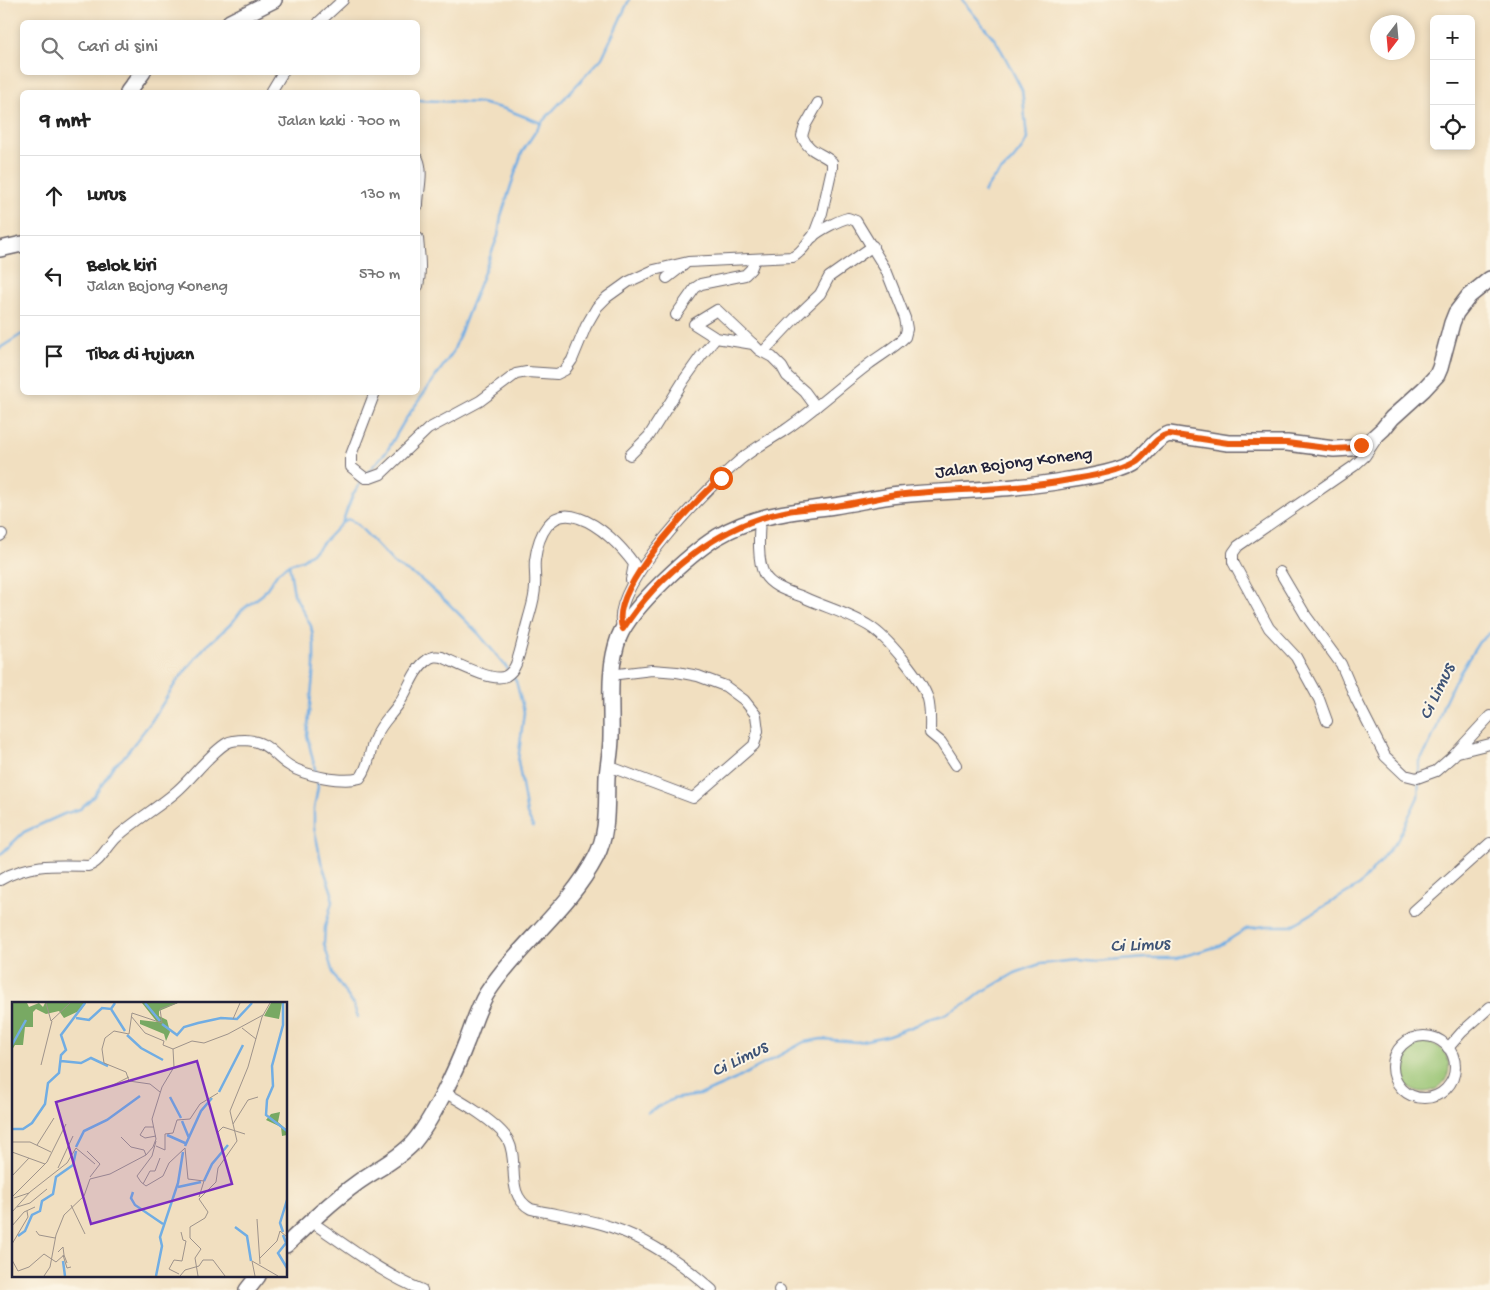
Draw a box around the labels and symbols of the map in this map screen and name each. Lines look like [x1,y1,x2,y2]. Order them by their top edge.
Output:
north arrow [1370,15,1415,60]
route end [1350,434,1373,457]
street label: Jalan Bojong Koneng [934,444,1094,484]
route start [710,467,733,490]
water label: Ci Limus [1415,658,1462,724]
water label: Ci Limus [1110,933,1172,959]
inset map [12,1002,288,1278]
water label: Ci Limus [708,1035,773,1084]

